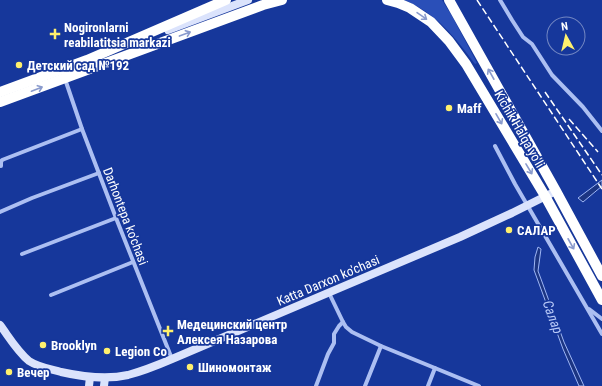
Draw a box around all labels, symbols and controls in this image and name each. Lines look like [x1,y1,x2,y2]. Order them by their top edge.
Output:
one-way arrow [416,12,427,20]
north arrow [546,16,586,56]
place label: Nogironlarni reabilatitsia markazi [64,20,171,50]
text: N [560,20,569,33]
marker: Nogironlarni reabilatitsia markazi [49,28,61,40]
one-way arrow [178,29,190,37]
place label: Детский сад №192 [27,58,130,73]
marker: Детский сад №192 [14,60,24,70]
one-way arrow [487,68,494,80]
one-way arrow [30,84,42,92]
street label: Kichik Halqa yo'li [491,88,548,170]
place label: Maff [457,101,482,116]
marker: Maff [444,103,454,113]
one-way arrow [495,113,503,125]
one-way arrow [525,163,533,175]
street label: Darhontepa ko'chasi [100,165,151,267]
place label: САЛАР [517,223,556,238]
marker: САЛАР [504,225,514,235]
one-way arrow [568,238,575,250]
street label: Katta Darxon ko'chasi [275,252,382,309]
water label: Салар [540,298,566,336]
place label: Медецинский центр Алексея Назарова [177,317,287,347]
marker: Медецинский центр Алексея Назарова [162,325,174,337]
place label: Brooklyn [51,338,97,353]
marker: Brooklyn [38,340,48,350]
place label: Legion Co [115,344,168,359]
marker: Legion Co [102,346,112,356]
place label: Шиномонтаж [198,360,272,375]
marker: Шиномонтаж [185,362,195,372]
place label: Вечер [17,365,50,380]
marker: Вечер [4,367,14,377]

